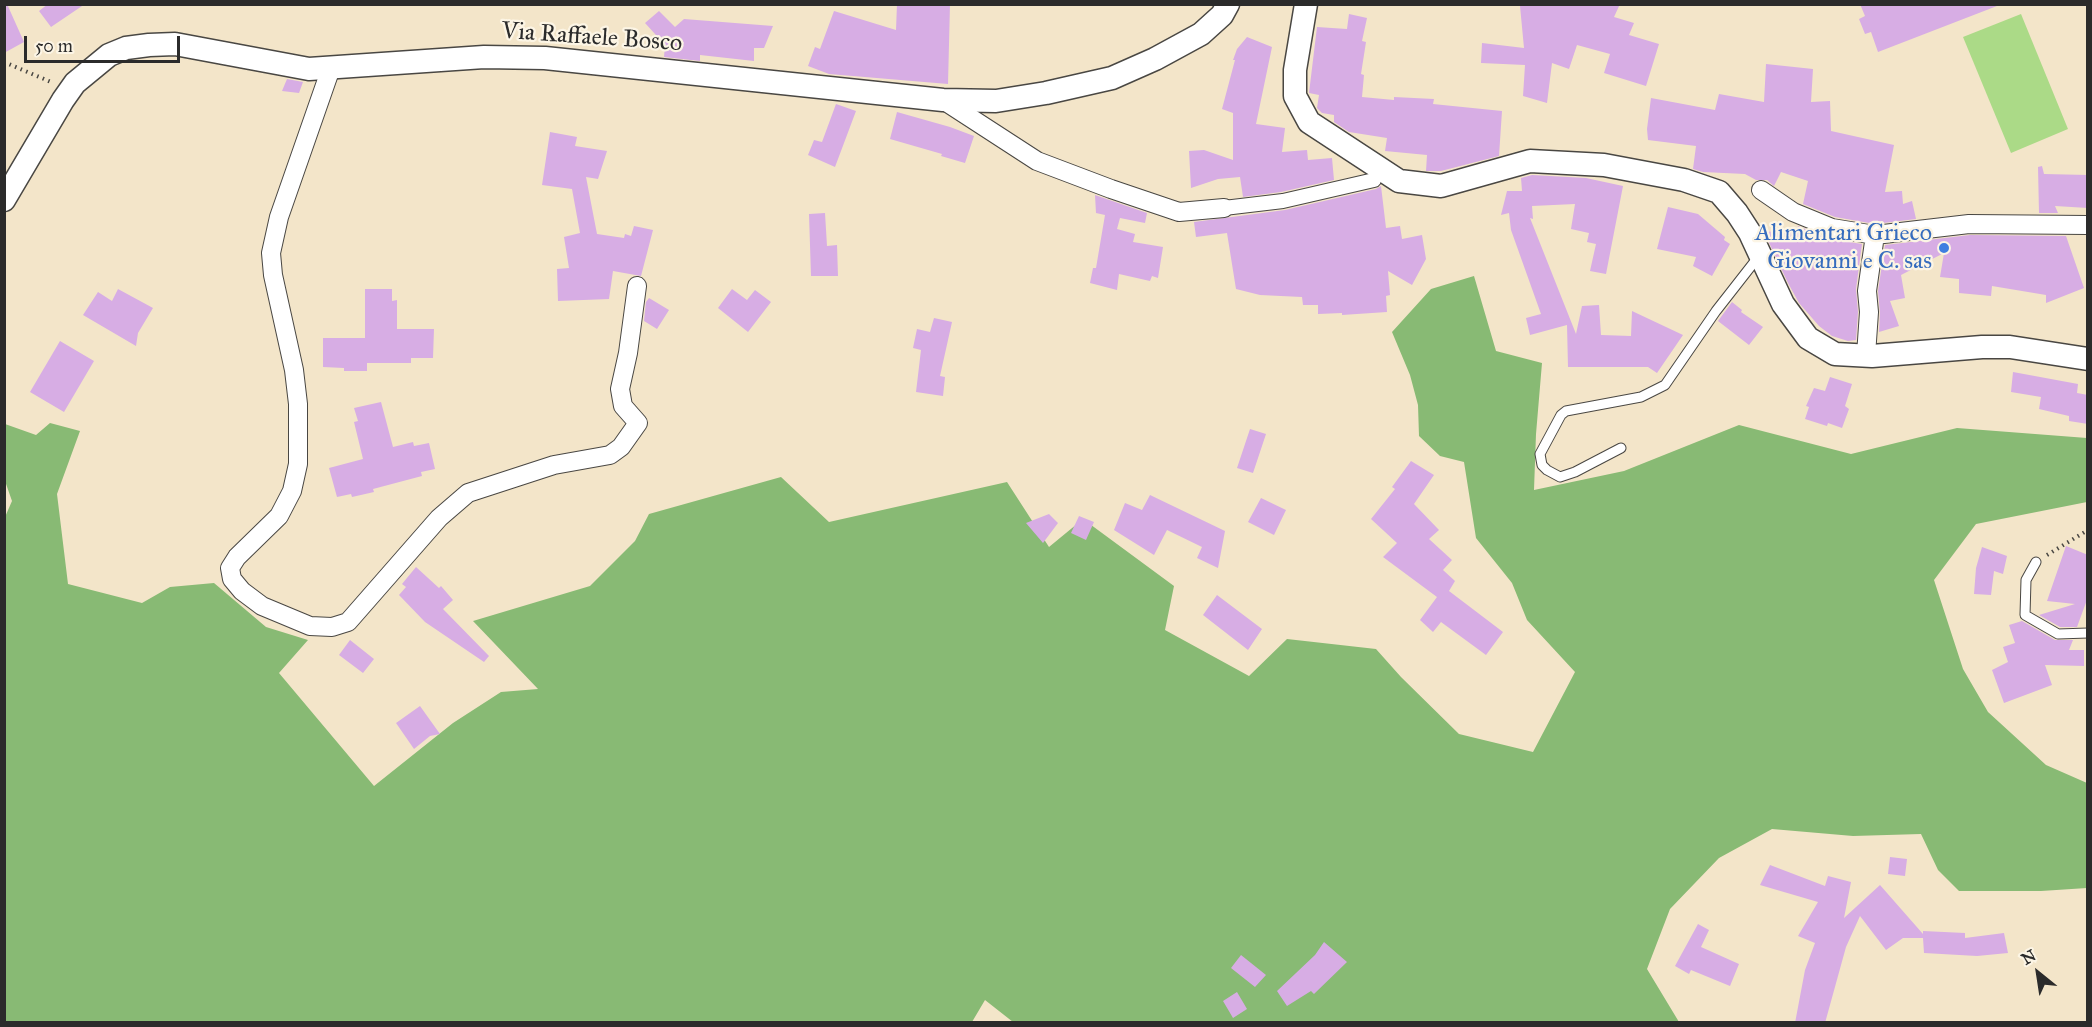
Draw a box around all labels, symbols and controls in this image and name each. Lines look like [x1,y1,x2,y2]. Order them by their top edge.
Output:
street label: Via Raffaele Bosco [501,17,683,59]
scale bar [27,24,183,62]
text: 50 m [35,35,73,57]
place label: Alimentari Grieco Giovanni e C. sas [1755,220,1932,276]
marker: Alimentari Grieco Giovanni e C. sas [1937,241,1951,255]
north arrow [2008,943,2068,1003]
text: N [2018,945,2039,969]

